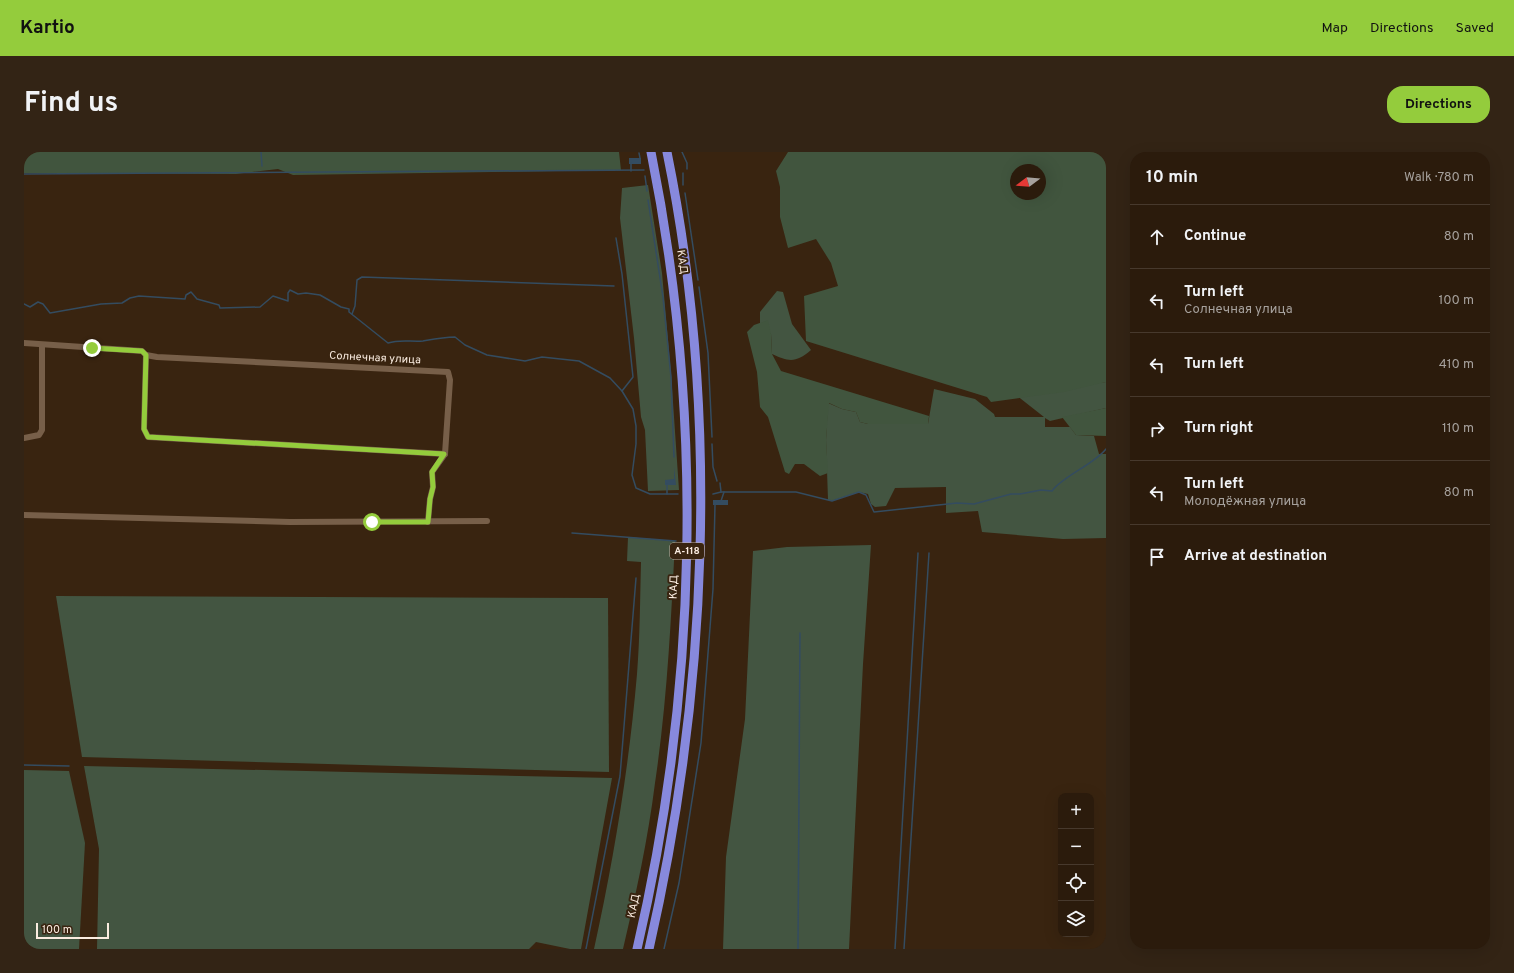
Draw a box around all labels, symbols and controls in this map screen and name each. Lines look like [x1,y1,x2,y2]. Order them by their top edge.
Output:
text: Kartio [20,16,75,40]
text: Map [1322,20,1348,37]
text: Directions [1370,20,1434,37]
text: Saved [1456,20,1494,37]
text: Find us [24,86,118,122]
button: Directions [1387,86,1490,123]
north arrow [1010,164,1046,200]
text: 10 min [1146,167,1198,189]
text: Walk · 780 m [1404,170,1474,186]
icon: ahead [1146,226,1168,248]
text: Continue [1184,227,1246,246]
text: 80 m [1444,229,1474,245]
street label: КАД [673,249,691,275]
text: Turn left [1184,283,1244,302]
icon: left [1146,290,1168,312]
text: 100 m [1438,293,1474,309]
text: Солнечная улица [1184,302,1293,318]
route end [83,339,101,357]
street label: Солнечная улица [329,349,421,367]
icon: left [1146,354,1168,376]
text: Turn left [1184,355,1244,374]
text: 410 m [1439,357,1474,373]
icon: right [1146,418,1168,440]
text: Turn right [1184,419,1253,438]
text: 110 m [1442,421,1474,437]
text: Turn left [1184,475,1244,494]
icon: left [1146,482,1168,504]
text: 80 m [1444,485,1474,501]
text: Молодёжная улица [1184,494,1306,510]
route start [363,513,381,531]
road number: А-118 [670,543,704,559]
icon: arrive [1146,546,1168,568]
text: Arrive at destination [1184,547,1327,566]
street label: КАД [667,575,681,599]
map controls [1058,793,1094,937]
button: + [1058,793,1094,829]
button: − [1058,829,1094,865]
button: locate [1058,865,1094,901]
street label: КАД [625,893,643,919]
button: layers [1058,901,1094,937]
scale bar [36,921,109,940]
text: 100 m [42,923,72,937]

